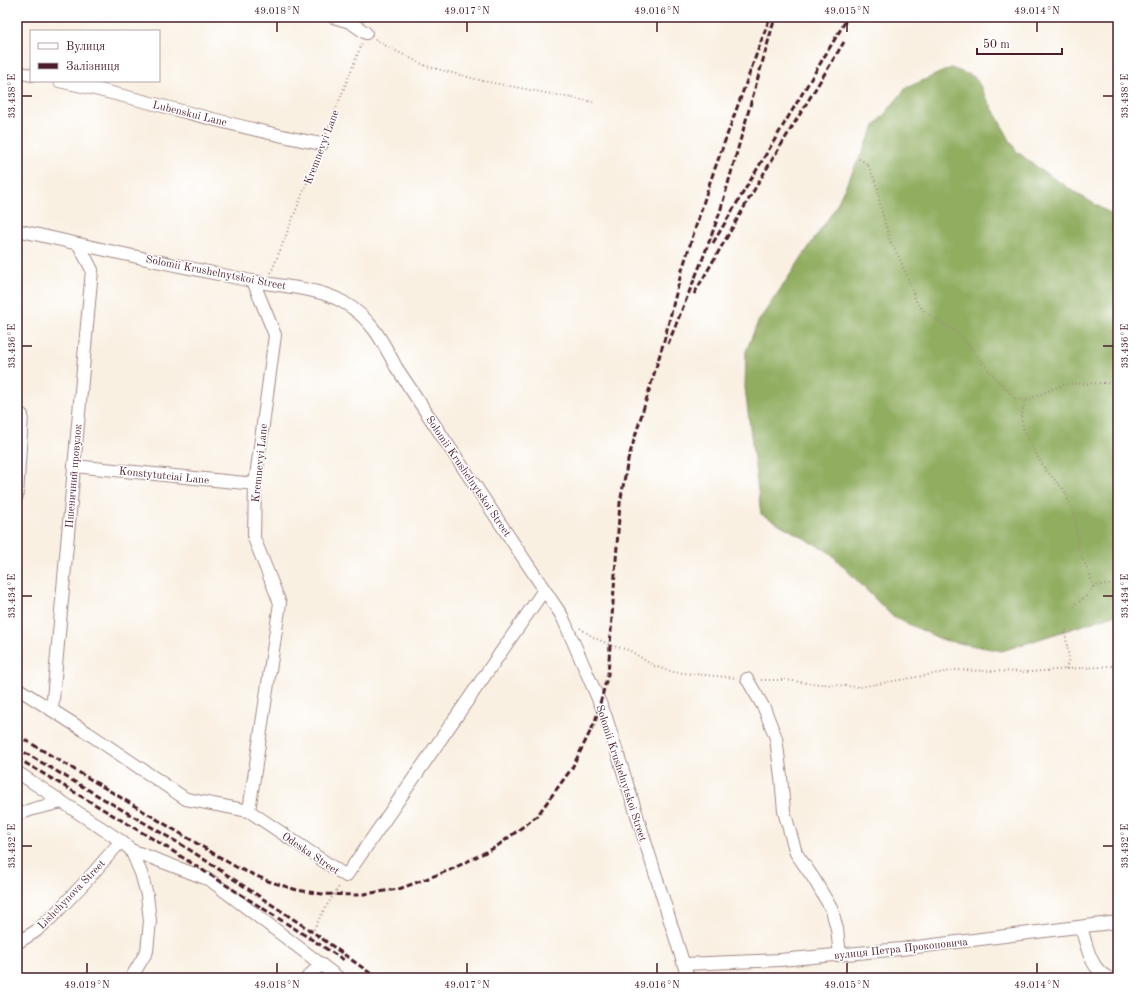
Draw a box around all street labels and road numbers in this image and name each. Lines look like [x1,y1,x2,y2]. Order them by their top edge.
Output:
street label: Lubenskui Lane [151,100,228,129]
street label: Kremnevyi Lane [303,109,342,186]
street label: Solomii Krushelnytskoi Street [145,254,287,293]
street label: Solomii Krushelnytskoi Street [423,415,512,539]
street label: Пшеничний провулок [64,423,85,529]
street label: Kremnevyi Lane [251,423,270,503]
street label: Konstytutciai Lane [118,466,210,487]
street label: Solomii Krushelnytskoi Street [593,704,648,843]
street label: Odeska Street [279,831,341,878]
street label: Lishchynova Street [36,858,108,932]
street label: вулиця Петра Прокоповича [834,937,969,962]

